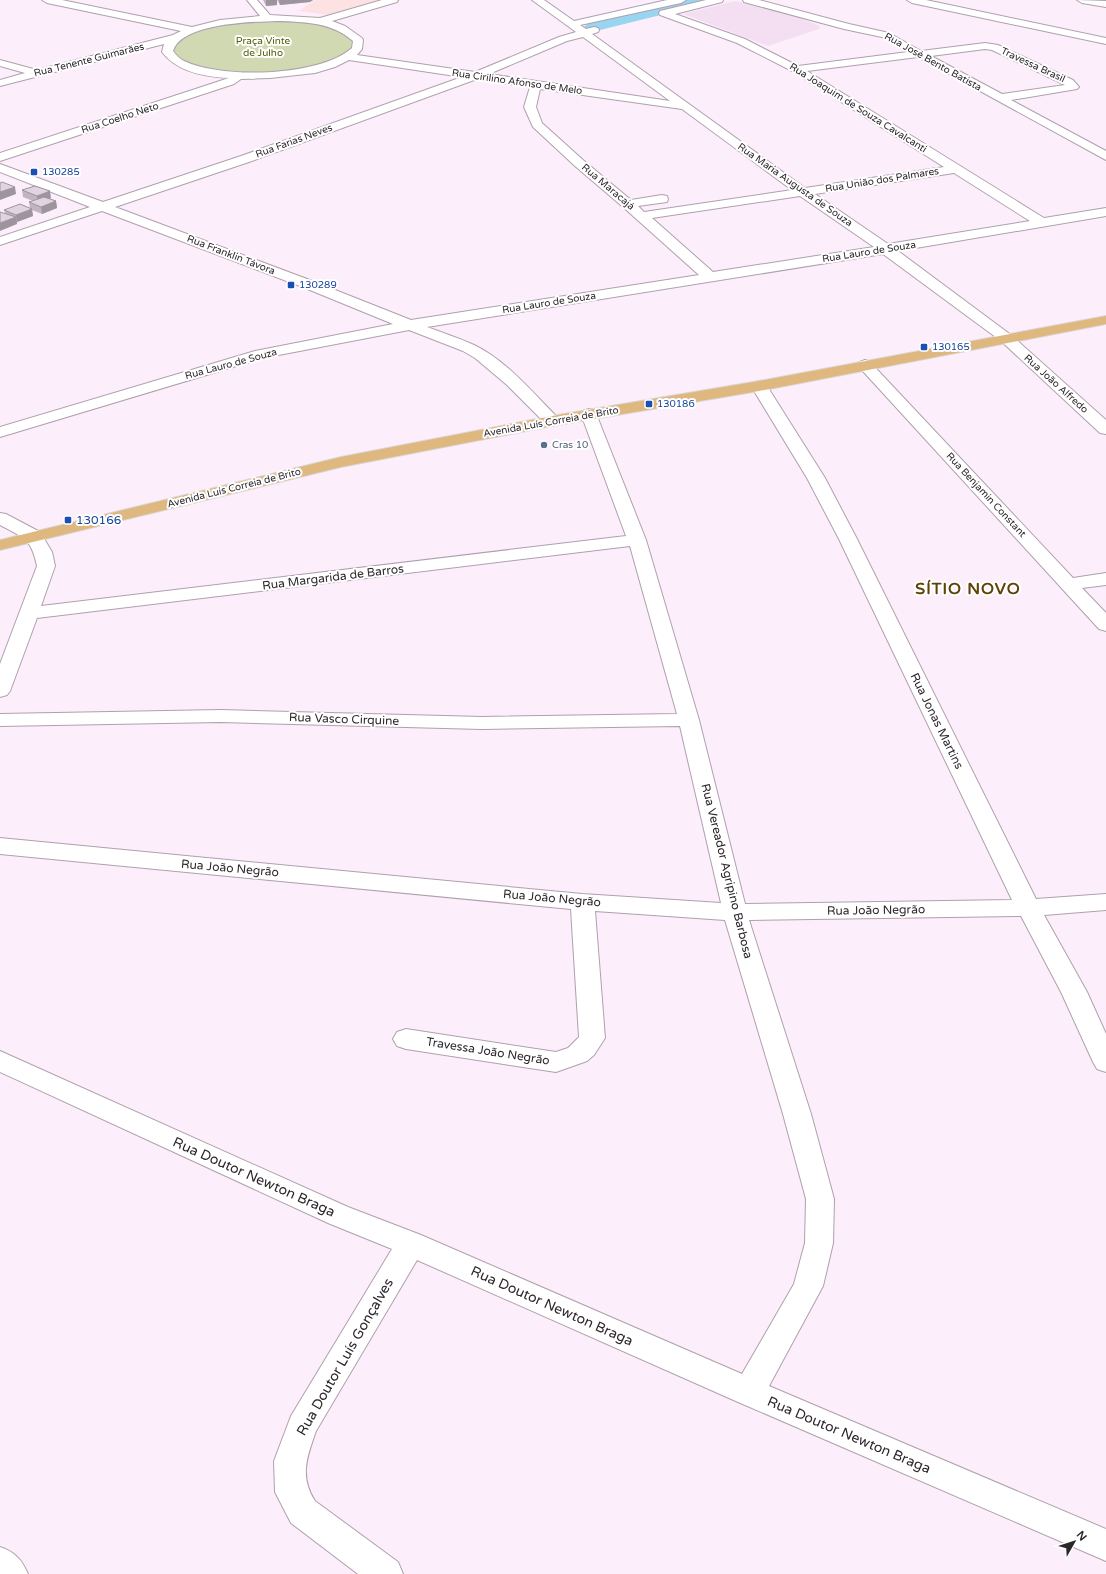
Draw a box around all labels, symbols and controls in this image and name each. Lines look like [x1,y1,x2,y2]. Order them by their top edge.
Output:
street label: Rua José Bento Batista [882,30,984,94]
park label: Praça Vinte de Julho [236,35,291,59]
street label: Rua Tenente Guimarães [33,40,146,80]
street label: Travessa Brasil [999,45,1067,85]
street label: Rua Joaquim de Souza Cavalcanti [787,61,929,155]
street label: Rua Cirilino Afonso de Melo [451,67,583,97]
street label: Rua Coelho Neto [80,100,160,136]
street label: Rua Farias Neves [254,121,334,160]
street label: Rua Maria Augusta de Souza [735,141,855,229]
street label: Rua Maracajá [579,161,637,213]
street label: Rua União dos Palmares [824,165,940,195]
place label: 130285 [42,166,80,178]
marker: 130285 [29,167,39,177]
street label: Rua Franklin Távora [185,233,277,277]
street label: Rua Lauro de Souza [821,239,917,265]
place label: 130289 [299,279,337,291]
marker: 130289 [286,280,296,290]
street label: Rua Lauro de Souza [501,290,597,316]
place label: 130165 [932,341,970,353]
marker: 130165 [919,342,929,352]
street label: Rua Lauro de Souza [184,346,278,382]
street label: Rua João Alfredo [1022,352,1090,416]
place label: 130186 [657,398,695,410]
marker: 130186 [644,399,654,409]
street label: Avenida Luís Correia de Brito [482,404,620,440]
place label: Cras 10 [552,439,588,451]
marker: Cras 10 [539,440,549,450]
street label: Rua Benjamin Constant [944,450,1029,540]
street label: Avenida Luís Correia de Brito [166,466,302,510]
place label: 130166 [76,513,121,527]
marker: 130166 [63,515,73,525]
street label: Rua Margarida de Barros [261,561,405,593]
district label: SÍTIO NOVO [915,579,1021,599]
street label: Rua Jonas Martins [908,671,966,772]
street label: Rua Vasco Cirquine [289,710,400,728]
street label: Rua Vereador Agripino Barbosa [698,782,756,960]
street label: Rua João Negrão [180,857,280,879]
street label: Rua João Negrão [502,887,602,909]
street label: Rua João Negrão [827,902,925,918]
street label: Travessa João Negrão [425,1034,551,1068]
street label: Rua Doutor Newton Braga [170,1133,338,1221]
street label: Rua Doutor Newton Braga [468,1262,636,1350]
street label: Rua Doutor Luís Gonçalves [293,1275,397,1439]
street label: Rua Doutor Newton Braga [765,1393,933,1477]
north arrow [1054,1522,1094,1562]
text: N [1074,1528,1089,1544]

